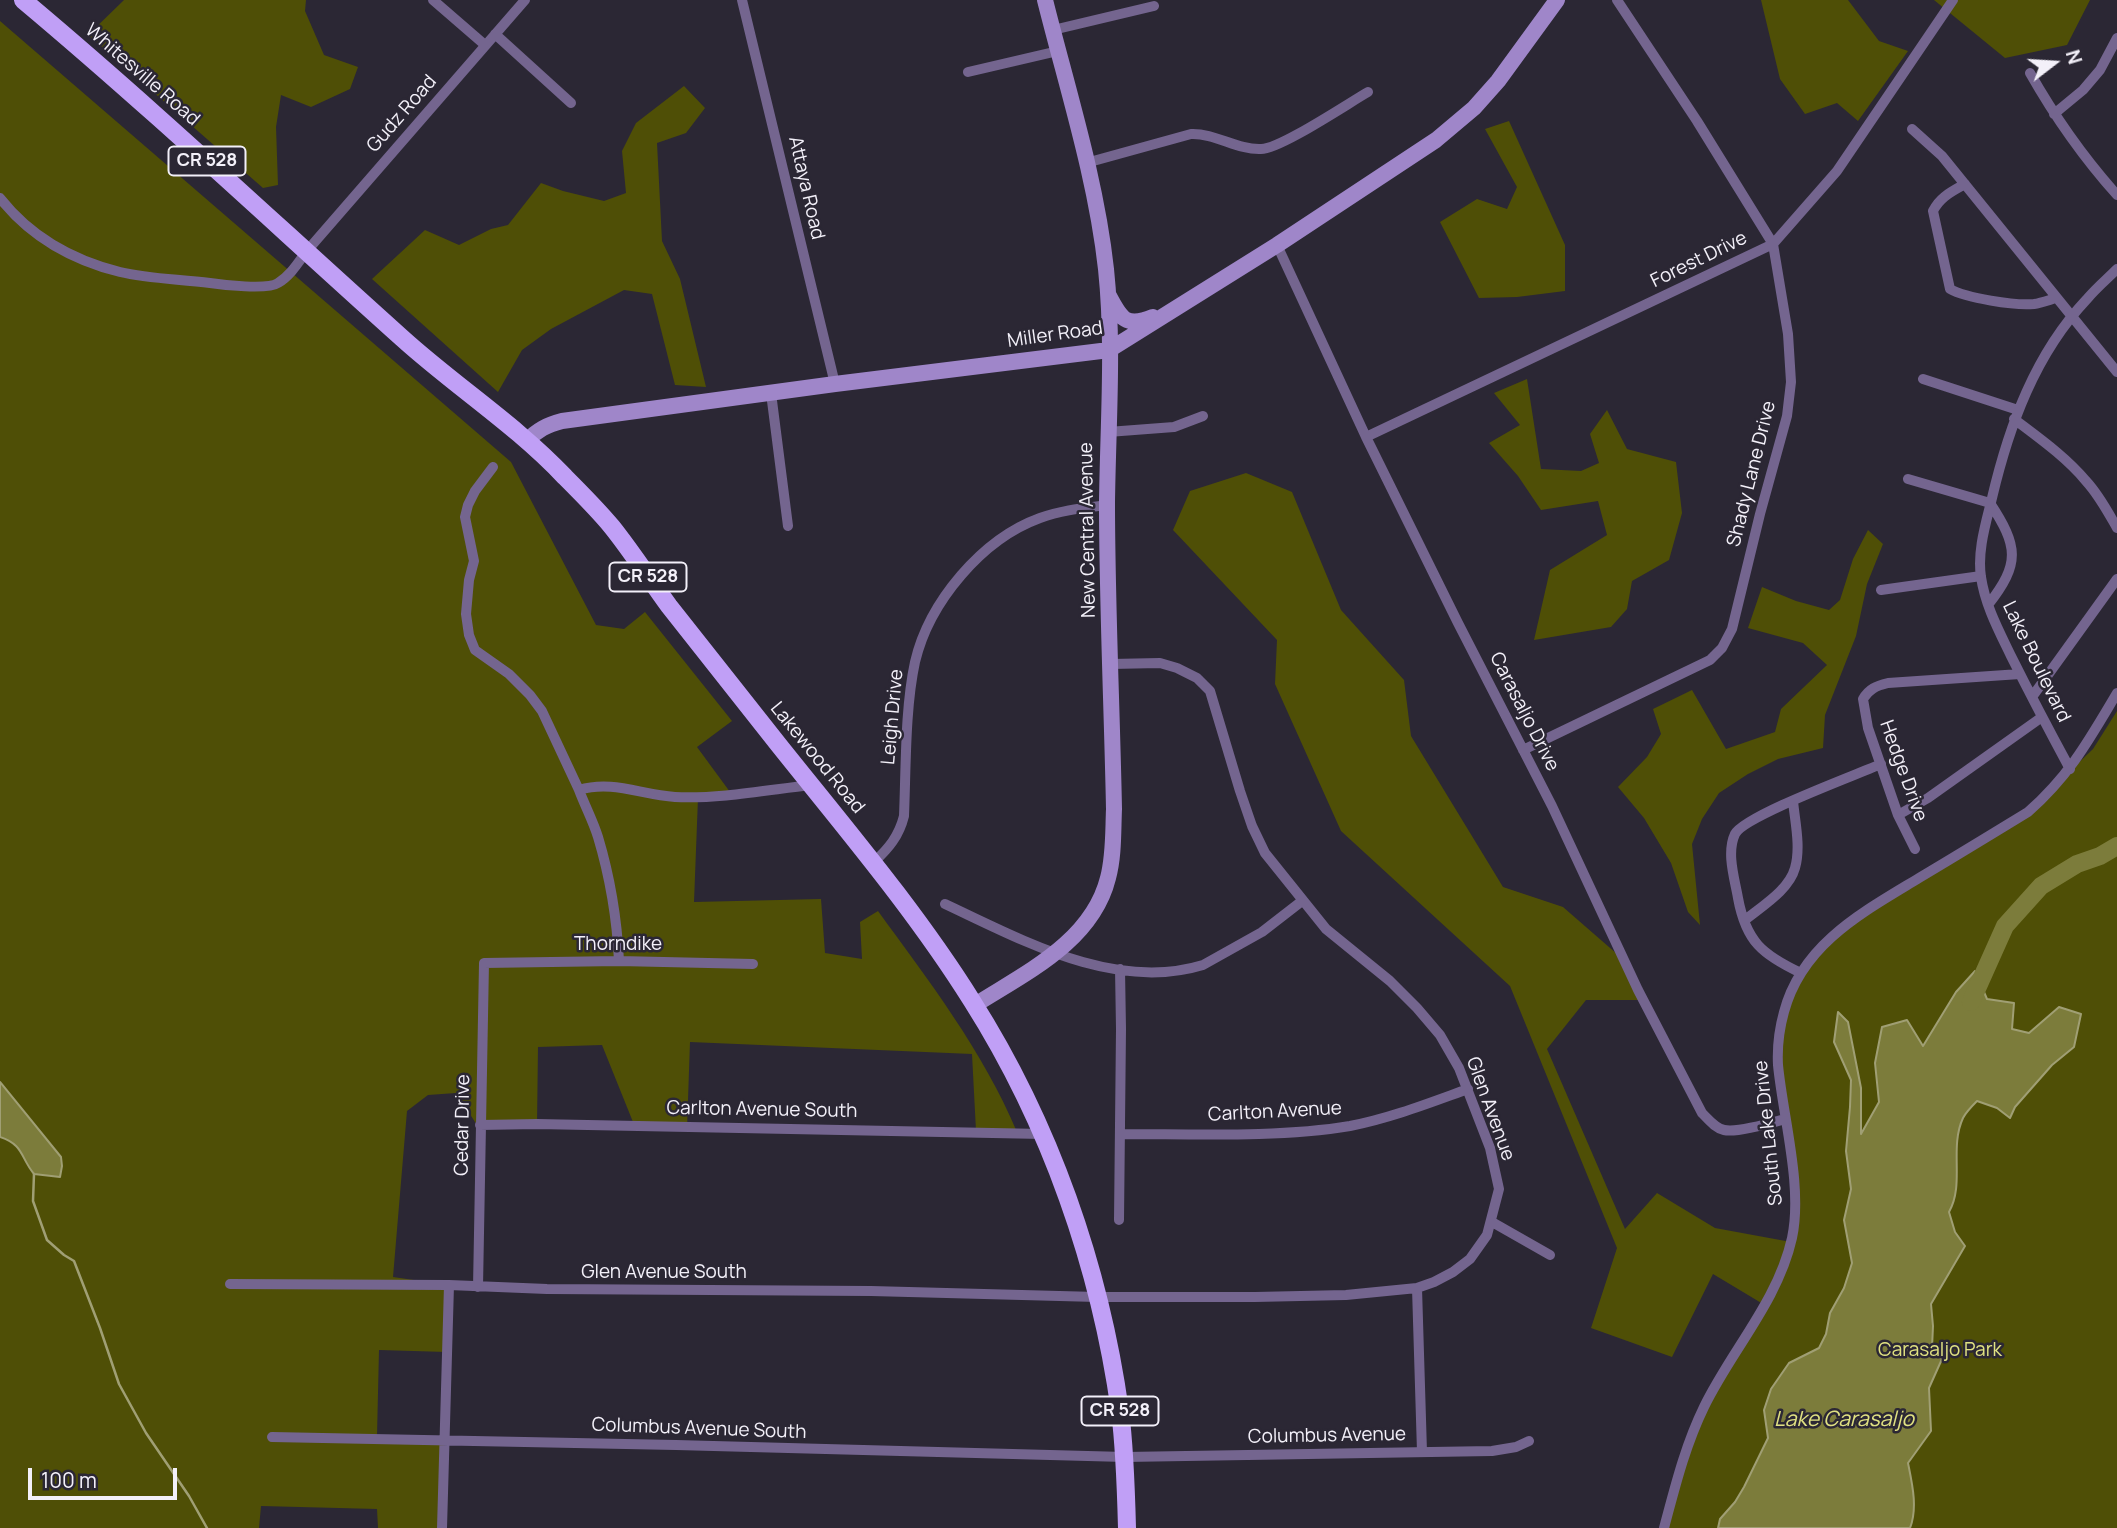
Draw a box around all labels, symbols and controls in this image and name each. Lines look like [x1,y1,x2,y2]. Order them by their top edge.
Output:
street label: Whitesville Road [80,19,204,131]
north arrow [2019,28,2089,98]
text: N [2060,47,2089,67]
street label: Gudz Road [362,71,442,157]
street label: Attaya Road [783,134,829,242]
road number: CR 528 [168,146,246,176]
street label: Forest Drive [1647,227,1751,293]
street label: Miller Road [1006,317,1104,353]
street label: Shady Lane Drive [1723,399,1781,549]
street label: New Central Avenue [1075,442,1101,618]
road number: CR 528 [610,562,686,592]
street label: Lake Boulevard [1997,598,2075,726]
street label: Carasaljo Drive [1484,649,1564,775]
street label: Leigh Drive [877,668,909,766]
street label: Lakewood Road [765,698,869,818]
street label: Hedge Drive [1874,717,1932,825]
street label: Thorndike [574,934,662,956]
street label: Glen Avenue [1461,1054,1519,1164]
street label: South Lake Drive [1750,1059,1788,1207]
street label: Cedar Drive [451,1074,475,1176]
street label: Carlton Avenue South [666,1097,858,1123]
street label: Carlton Avenue [1207,1097,1343,1127]
street label: Glen Avenue South [581,1262,747,1284]
park label: Carasaljo Park [1878,1340,2002,1362]
road number: CR 528 [1082,1396,1158,1426]
water label: Lake Carasaljo [1774,1407,1914,1433]
street label: Columbus Avenue South [591,1414,807,1444]
street label: Columbus Avenue [1248,1423,1406,1449]
scale bar [32,1454,180,1498]
text: 100 m [41,1466,97,1494]

